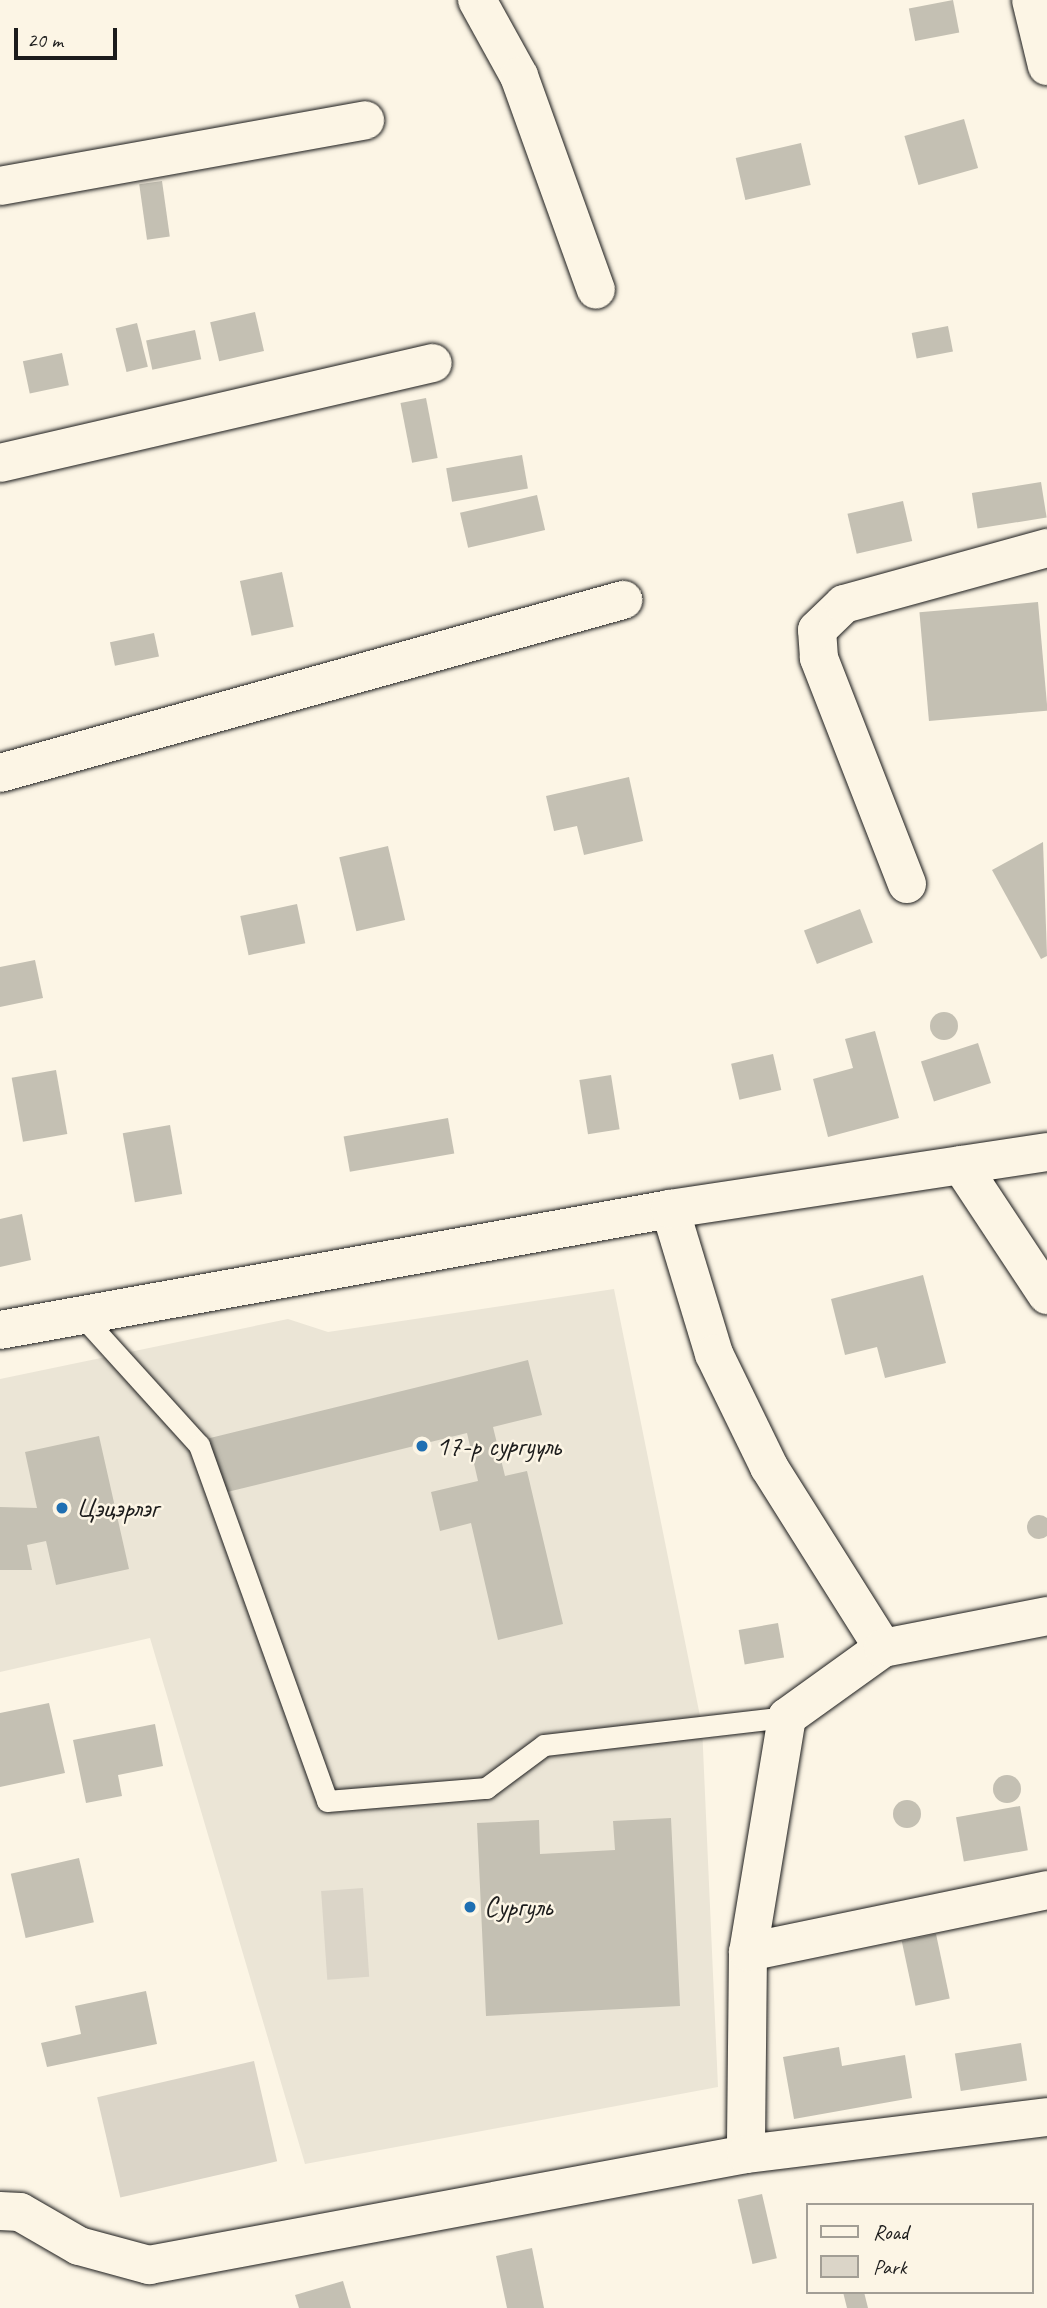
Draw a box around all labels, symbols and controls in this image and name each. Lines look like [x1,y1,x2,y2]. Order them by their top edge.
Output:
scale bar [18,14,121,58]
text: 20 m [27,27,63,53]
place label: 17-р сургууль [436,1429,560,1463]
marker: 17-р сургууль [414,1438,430,1454]
place label: Цэцэрлэг [76,1491,158,1525]
marker: Цэцэрлэг [54,1500,70,1516]
place label: Сургуль [484,1890,552,1924]
marker: Сургуль [462,1899,478,1915]
legend [806,2203,1033,2294]
text: Road [873,2219,908,2245]
text: Park [873,2254,906,2280]

